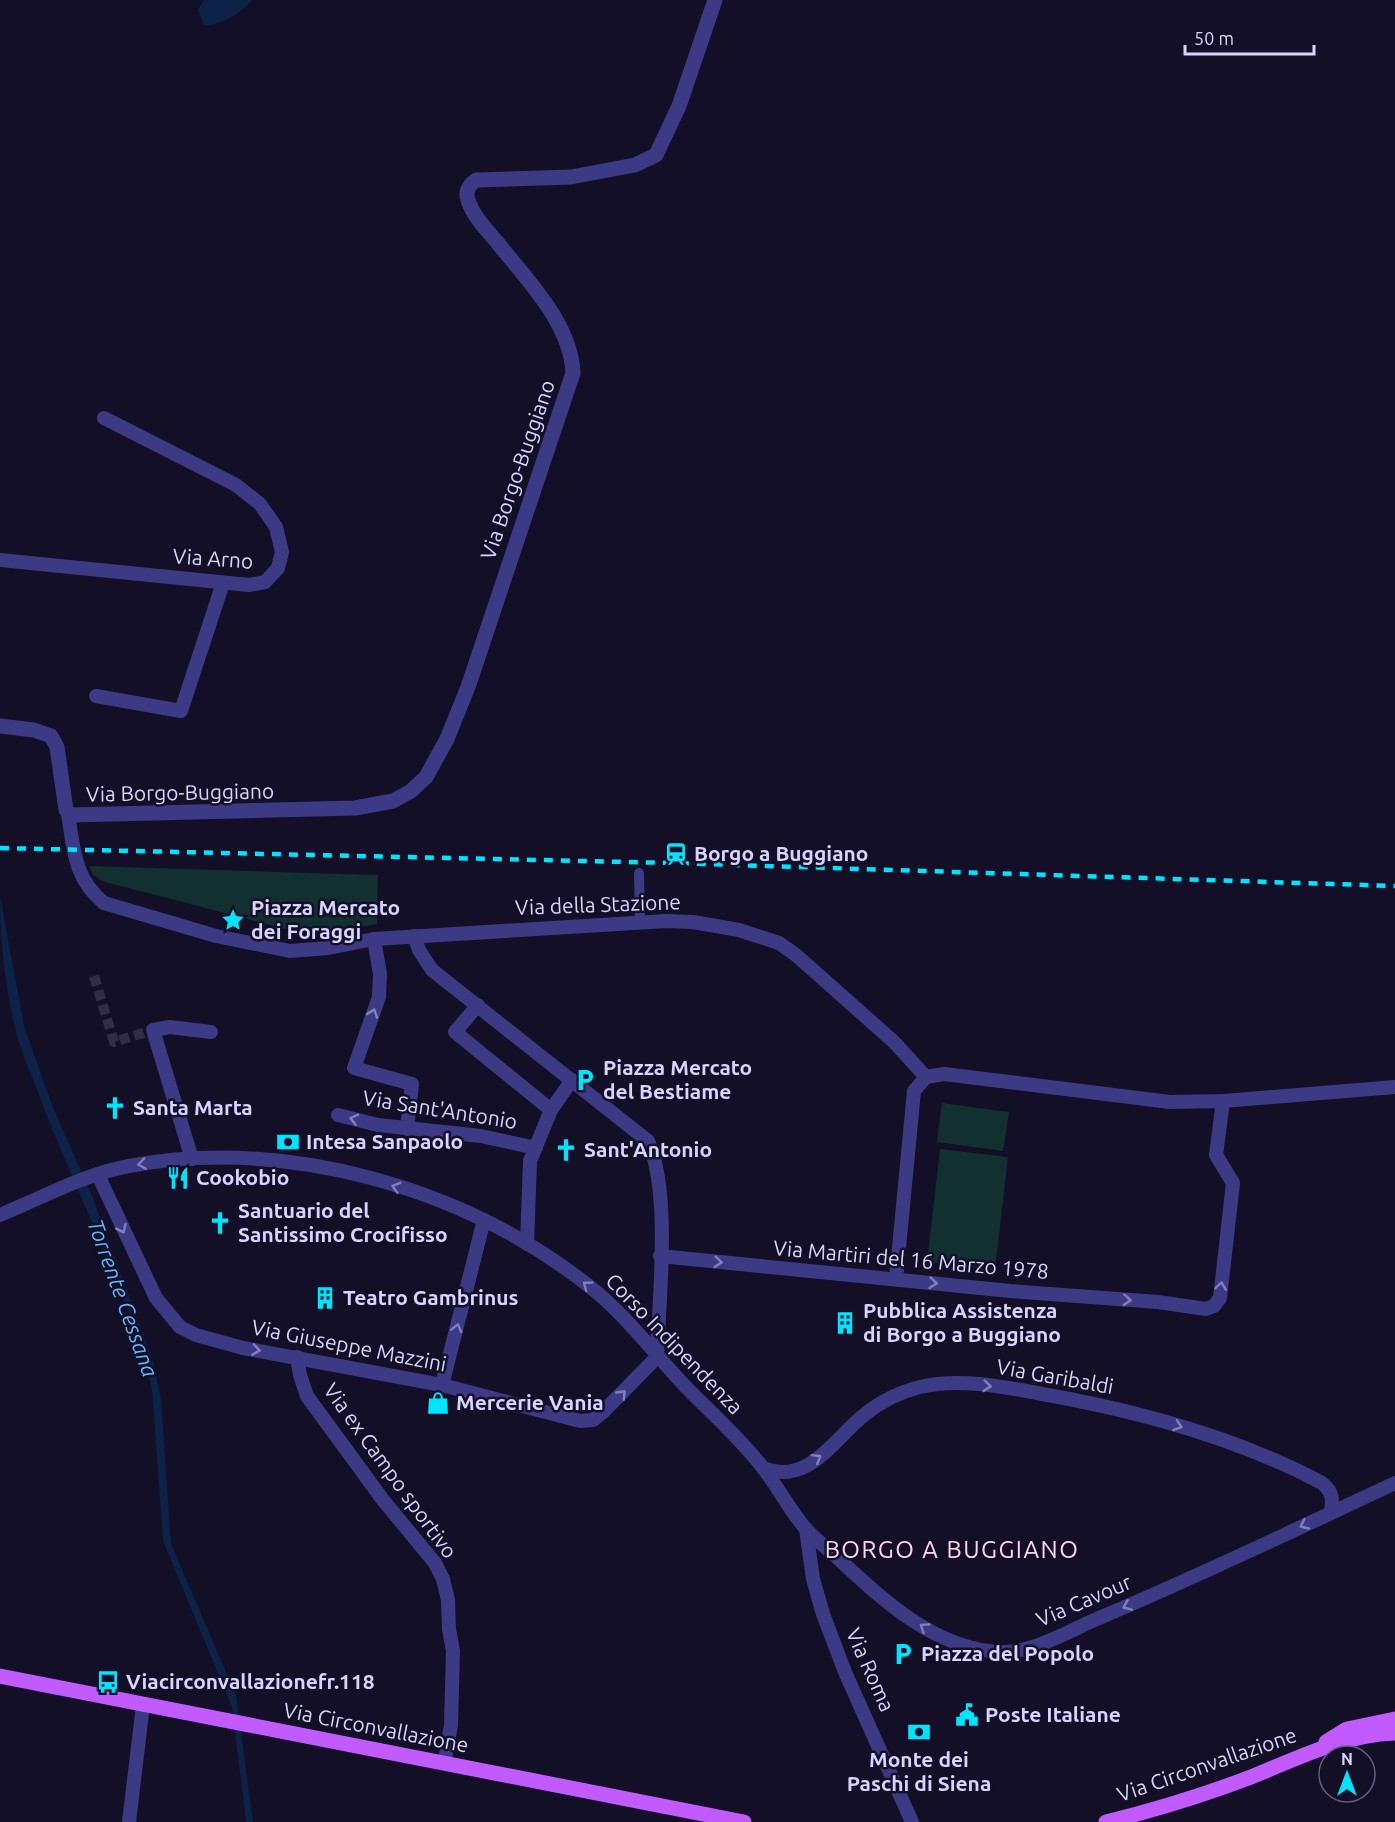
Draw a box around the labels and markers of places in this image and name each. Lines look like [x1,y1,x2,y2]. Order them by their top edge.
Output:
station icon: Borgo a Buggiano [663,841,689,867]
place label: Borgo a Buggiano [694,841,869,865]
place label: Piazza Mercato dei Foraggi [251,895,400,943]
place icon: Piazza Mercato dei Foraggi [220,907,246,933]
place label: Piazza Mercato del Bestiame [603,1055,752,1103]
parking icon: Piazza Mercato del Bestiame [572,1067,598,1093]
church icon: Santa Marta [102,1095,128,1121]
place label: Santa Marta [133,1095,253,1119]
bank icon: Intesa Sanpaolo [275,1129,301,1155]
place label: Intesa Sanpaolo [306,1129,463,1153]
church icon: Sant'Antonio [553,1137,579,1163]
place label: Sant'Antonio [584,1137,712,1161]
restaurant icon: Cookobio [165,1165,191,1191]
place label: Cookobio [196,1165,289,1189]
place label: Santuario del Santissimo Crocifisso [238,1198,448,1246]
church icon: Santuario del Santissimo Crocifisso [207,1210,233,1236]
building icon: Teatro Gambrinus [312,1285,338,1311]
place label: Teatro Gambrinus [343,1285,518,1309]
place label: Pubblica Assistenza di Borgo a Buggiano [863,1298,1061,1346]
building icon: Pubblica Assistenza di Borgo a Buggiano [832,1310,858,1336]
shop icon: Mercerie Vania [425,1390,451,1416]
place label: Mercerie Vania [456,1390,604,1414]
parking icon: Piazza del Popolo [890,1641,916,1667]
place label: Piazza del Popolo [921,1641,1094,1665]
bus stop icon: Viacirconvallazionefr.118 [95,1669,121,1695]
place label: Viacirconvallazionefr.118 [126,1669,375,1693]
public building icon: Poste Italiane [954,1702,980,1728]
place label: Poste Italiane [985,1702,1121,1726]
bank icon: Monte dei Paschi di Siena [906,1719,932,1745]
place label: Monte dei Paschi di Siena [847,1747,991,1795]

